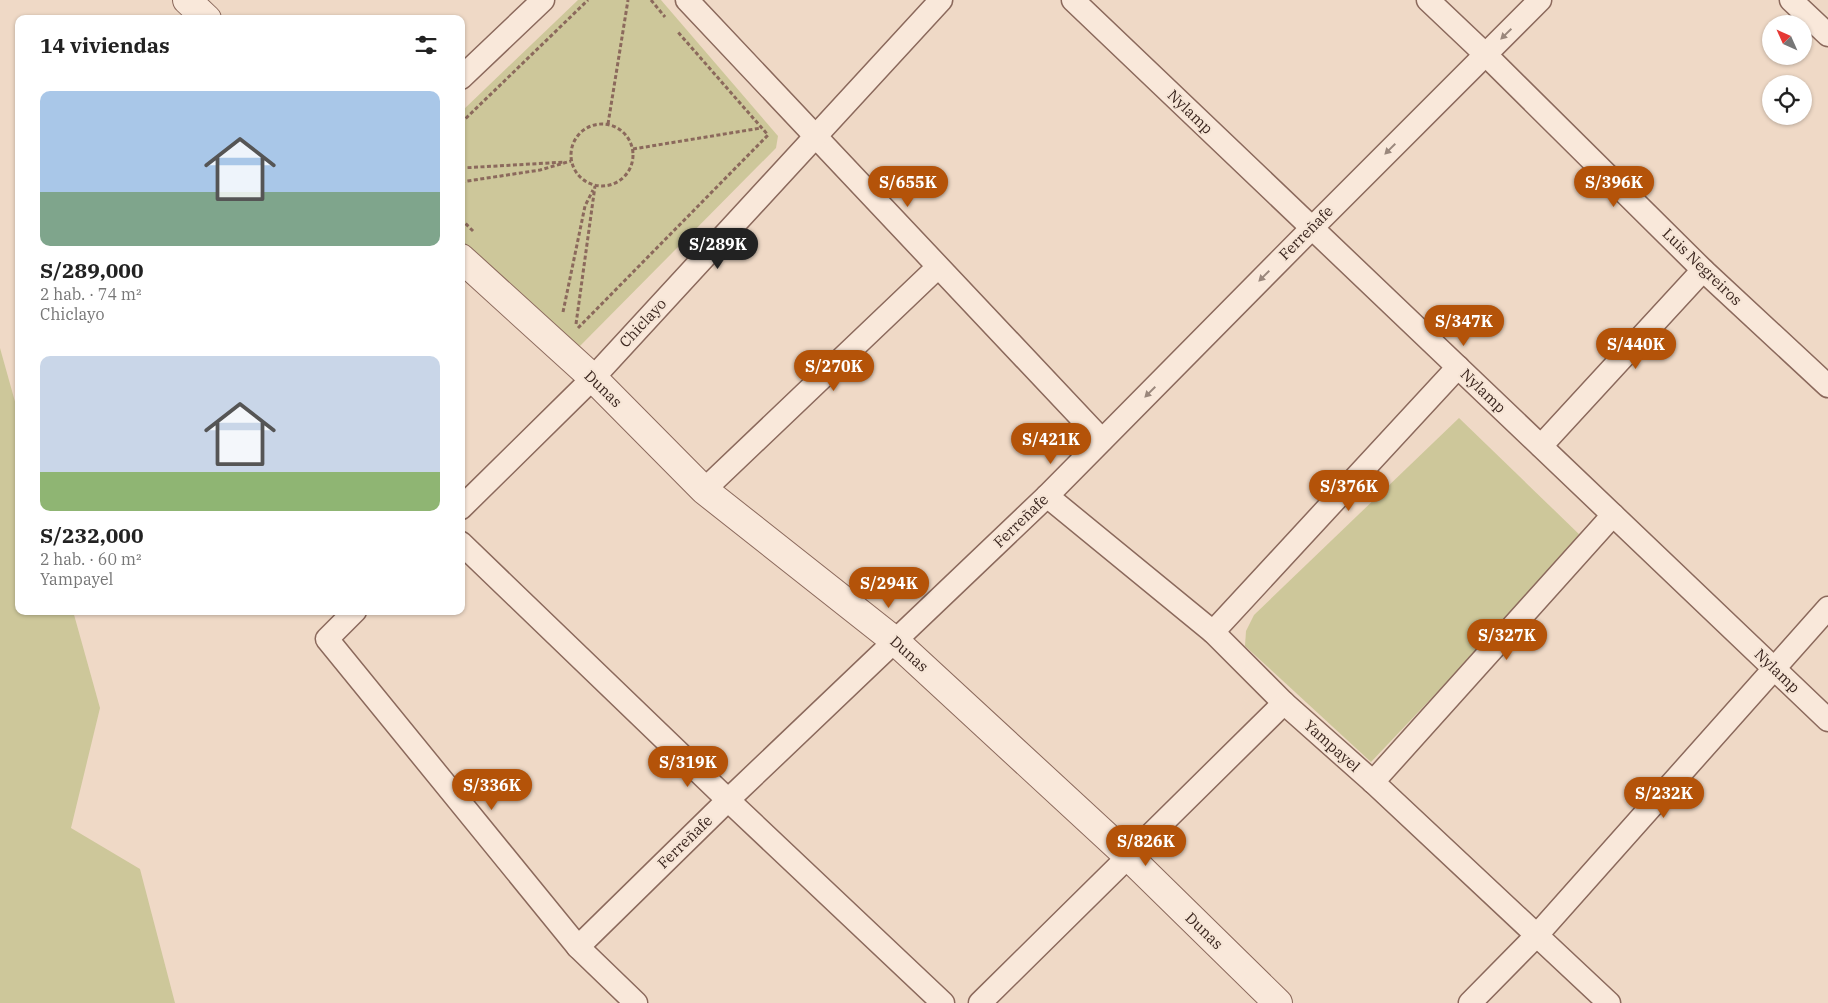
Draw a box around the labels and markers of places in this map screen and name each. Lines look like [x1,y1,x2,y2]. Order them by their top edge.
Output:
pin: S/655K [867,166,949,208]
pin: S/396K [1573,166,1655,208]
pin: S/289K [677,228,759,270]
pin: S/347K [1423,304,1505,347]
pin: S/440K [1595,328,1677,370]
pin: S/270K [793,350,875,392]
pin: S/421K [1010,422,1092,465]
pin: S/376K [1308,470,1390,512]
pin: S/294K [848,566,930,609]
pin: S/327K [1466,618,1548,661]
pin: S/319K [647,746,729,788]
pin: S/336K [451,768,533,811]
pin: S/232K [1623,776,1705,819]
pin: S/826K [1105,824,1187,867]

